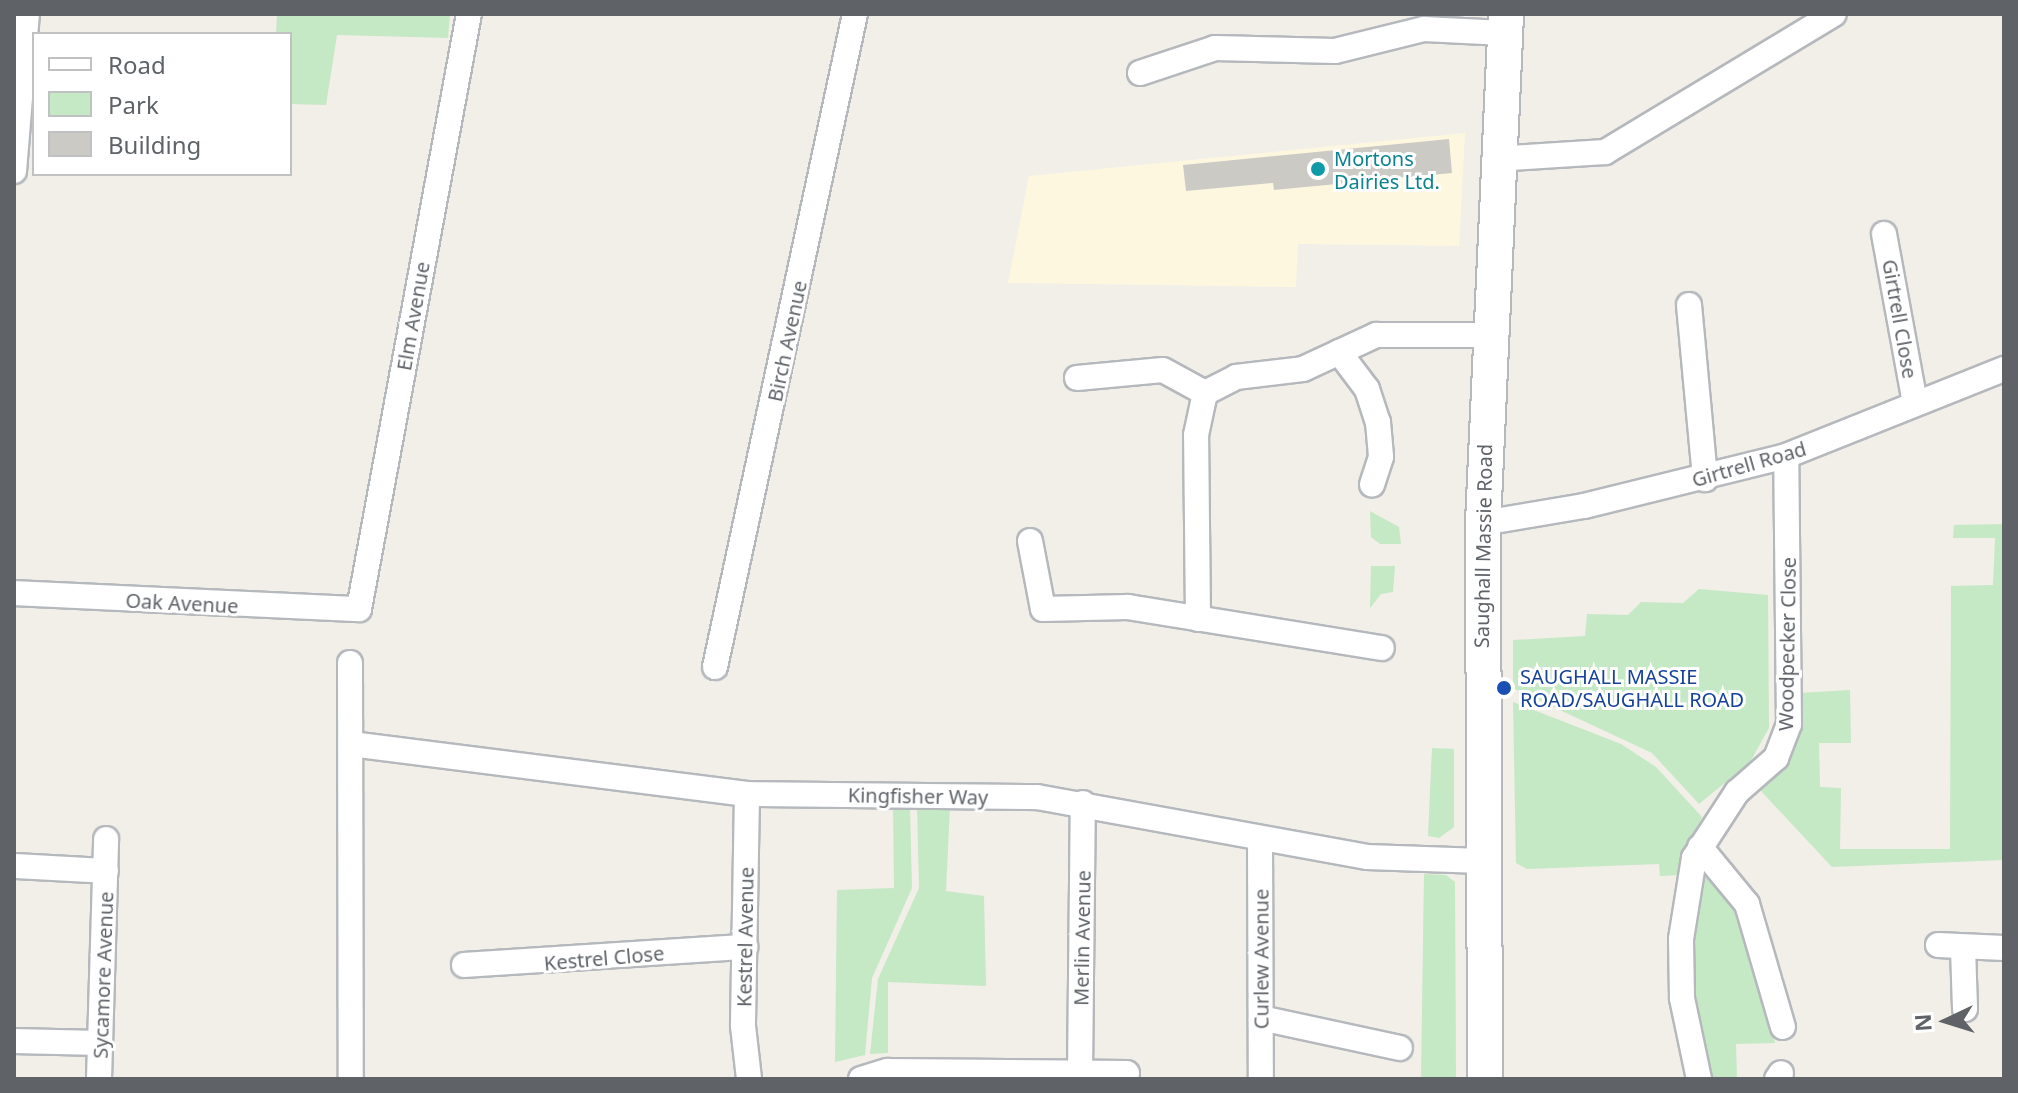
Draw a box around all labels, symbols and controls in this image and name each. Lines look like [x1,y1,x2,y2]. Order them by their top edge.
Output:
legend [32,32,292,176]
text: Road [108,48,166,81]
text: Park [108,88,159,121]
text: Building [108,128,201,161]
place label: Mortons Dairies Ltd. [1334,146,1440,193]
marker: Mortons Dairies Ltd. [1309,160,1327,178]
street label: Girtrell Close [1878,258,1922,380]
street label: Elm Avenue [392,260,434,372]
street label: Birch Avenue [762,278,812,404]
street label: Girtrell Road [1689,436,1809,492]
street label: Saughall Massie Road [1469,444,1497,648]
street label: Woodpecker Close [1773,557,1801,731]
street label: Oak Avenue [125,588,239,618]
place label: SAUGHALL MASSIE ROAD/SAUGHALL ROAD [1520,664,1744,711]
marker: SAUGHALL MASSIE ROAD/SAUGHALL ROAD [1495,679,1513,697]
street label: Kingfisher Way [848,783,988,809]
street label: Kestrel Avenue [732,867,758,1007]
street label: Merlin Avenue [1069,870,1095,1006]
street label: Curlew Avenue [1249,889,1273,1029]
street label: Sycamore Avenue [88,891,118,1059]
street label: Kestrel Close [543,941,665,975]
north arrow [1906,981,1986,1061]
text: N [1906,1013,1938,1033]

